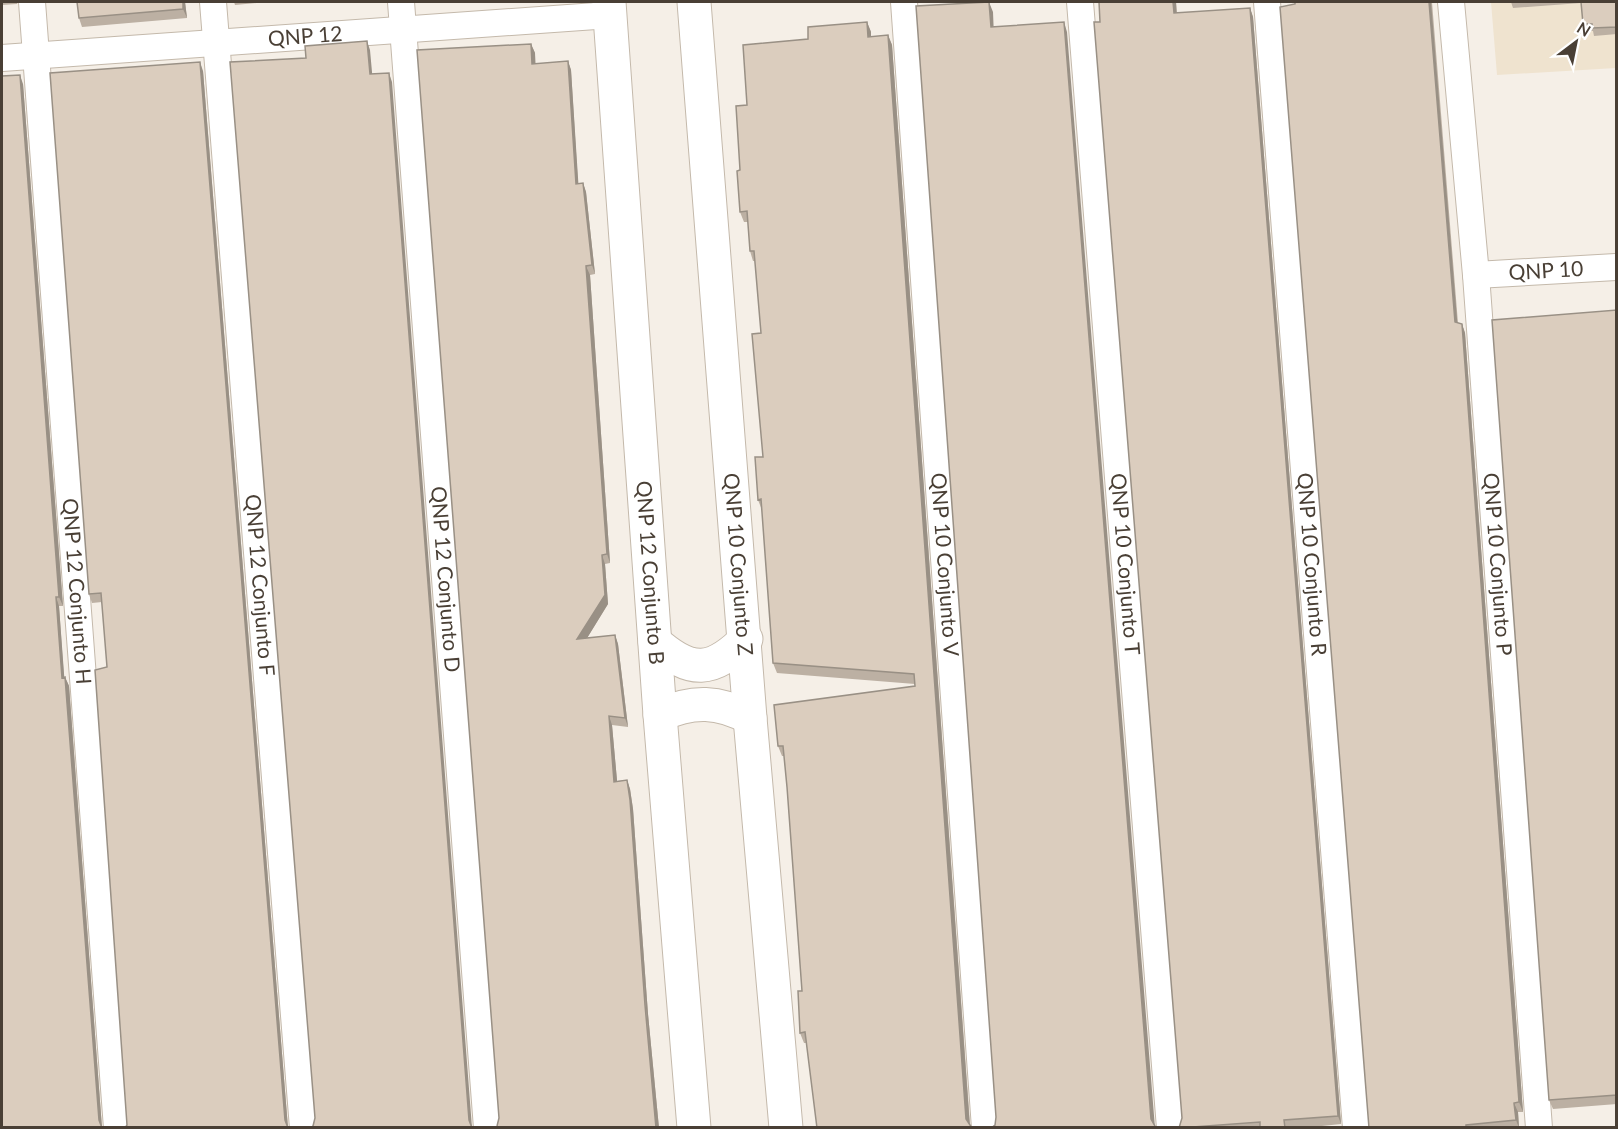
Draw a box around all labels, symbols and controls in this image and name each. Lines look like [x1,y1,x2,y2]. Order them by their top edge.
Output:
north arrow [1546,12,1606,72]
text: N [1574,18,1594,40]
street label: QNP 12 [267,20,343,50]
street label: QNP 10 [1508,255,1584,284]
street label: QNP 10 Conjunto Z [720,472,759,657]
street label: QNP 10 Conjunto V [927,472,965,658]
street label: QNP 10 Conjunto T [1107,472,1146,657]
street label: QNP 10 Conjunto R [1293,472,1333,658]
street label: QNP 10 Conjunto P [1480,472,1518,656]
street label: QNP 12 Conjunto B [632,480,670,665]
street label: QNP 12 Conjunto D [427,485,466,673]
street label: QNP 12 Conjunto F [241,493,281,677]
street label: QNP 12 Conjunto H [58,497,97,685]

